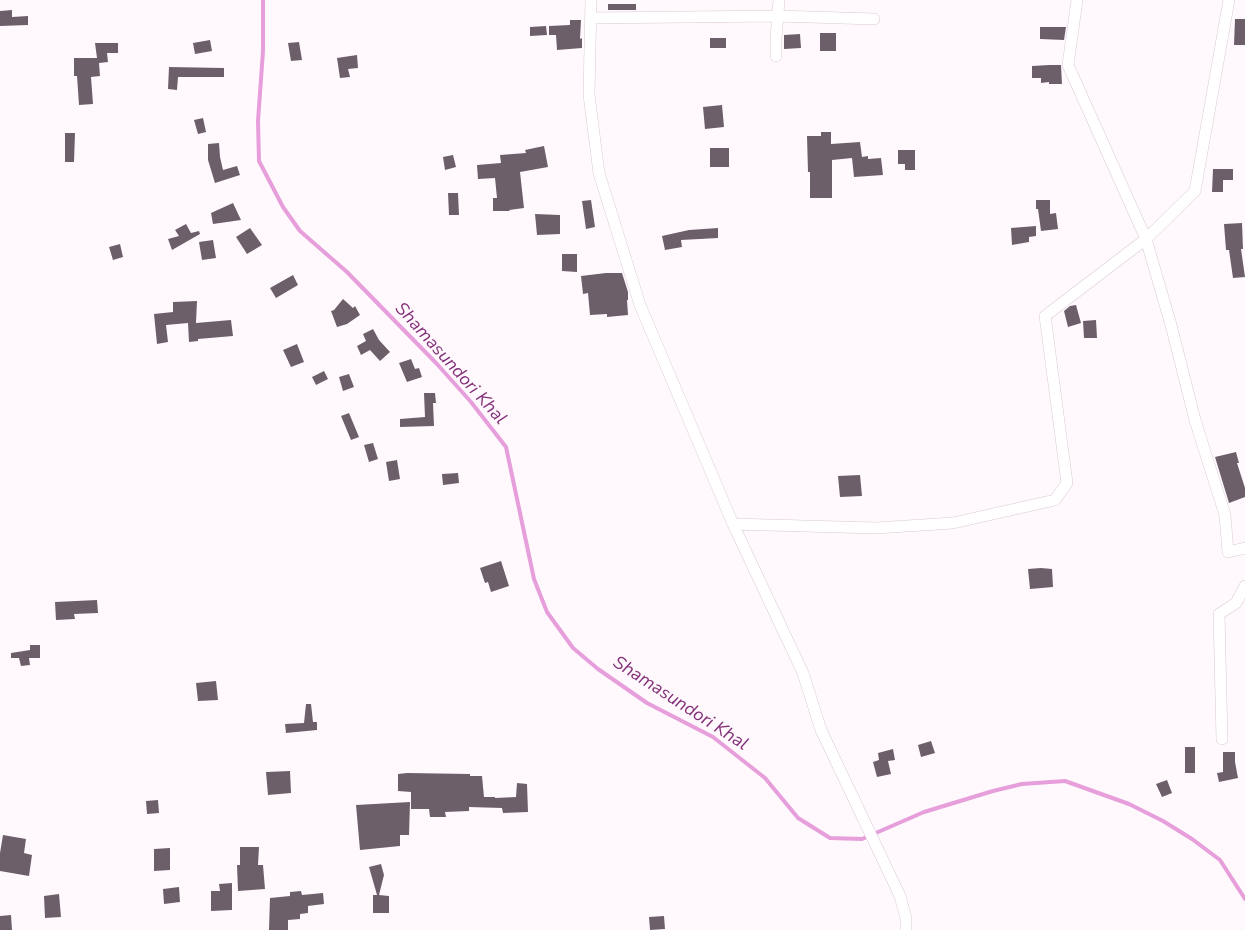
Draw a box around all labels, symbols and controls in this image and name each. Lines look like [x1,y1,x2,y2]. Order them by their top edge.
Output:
water label: Shamasundori Khal [389,298,511,430]
water label: Shamasundori Khal [608,652,752,756]

